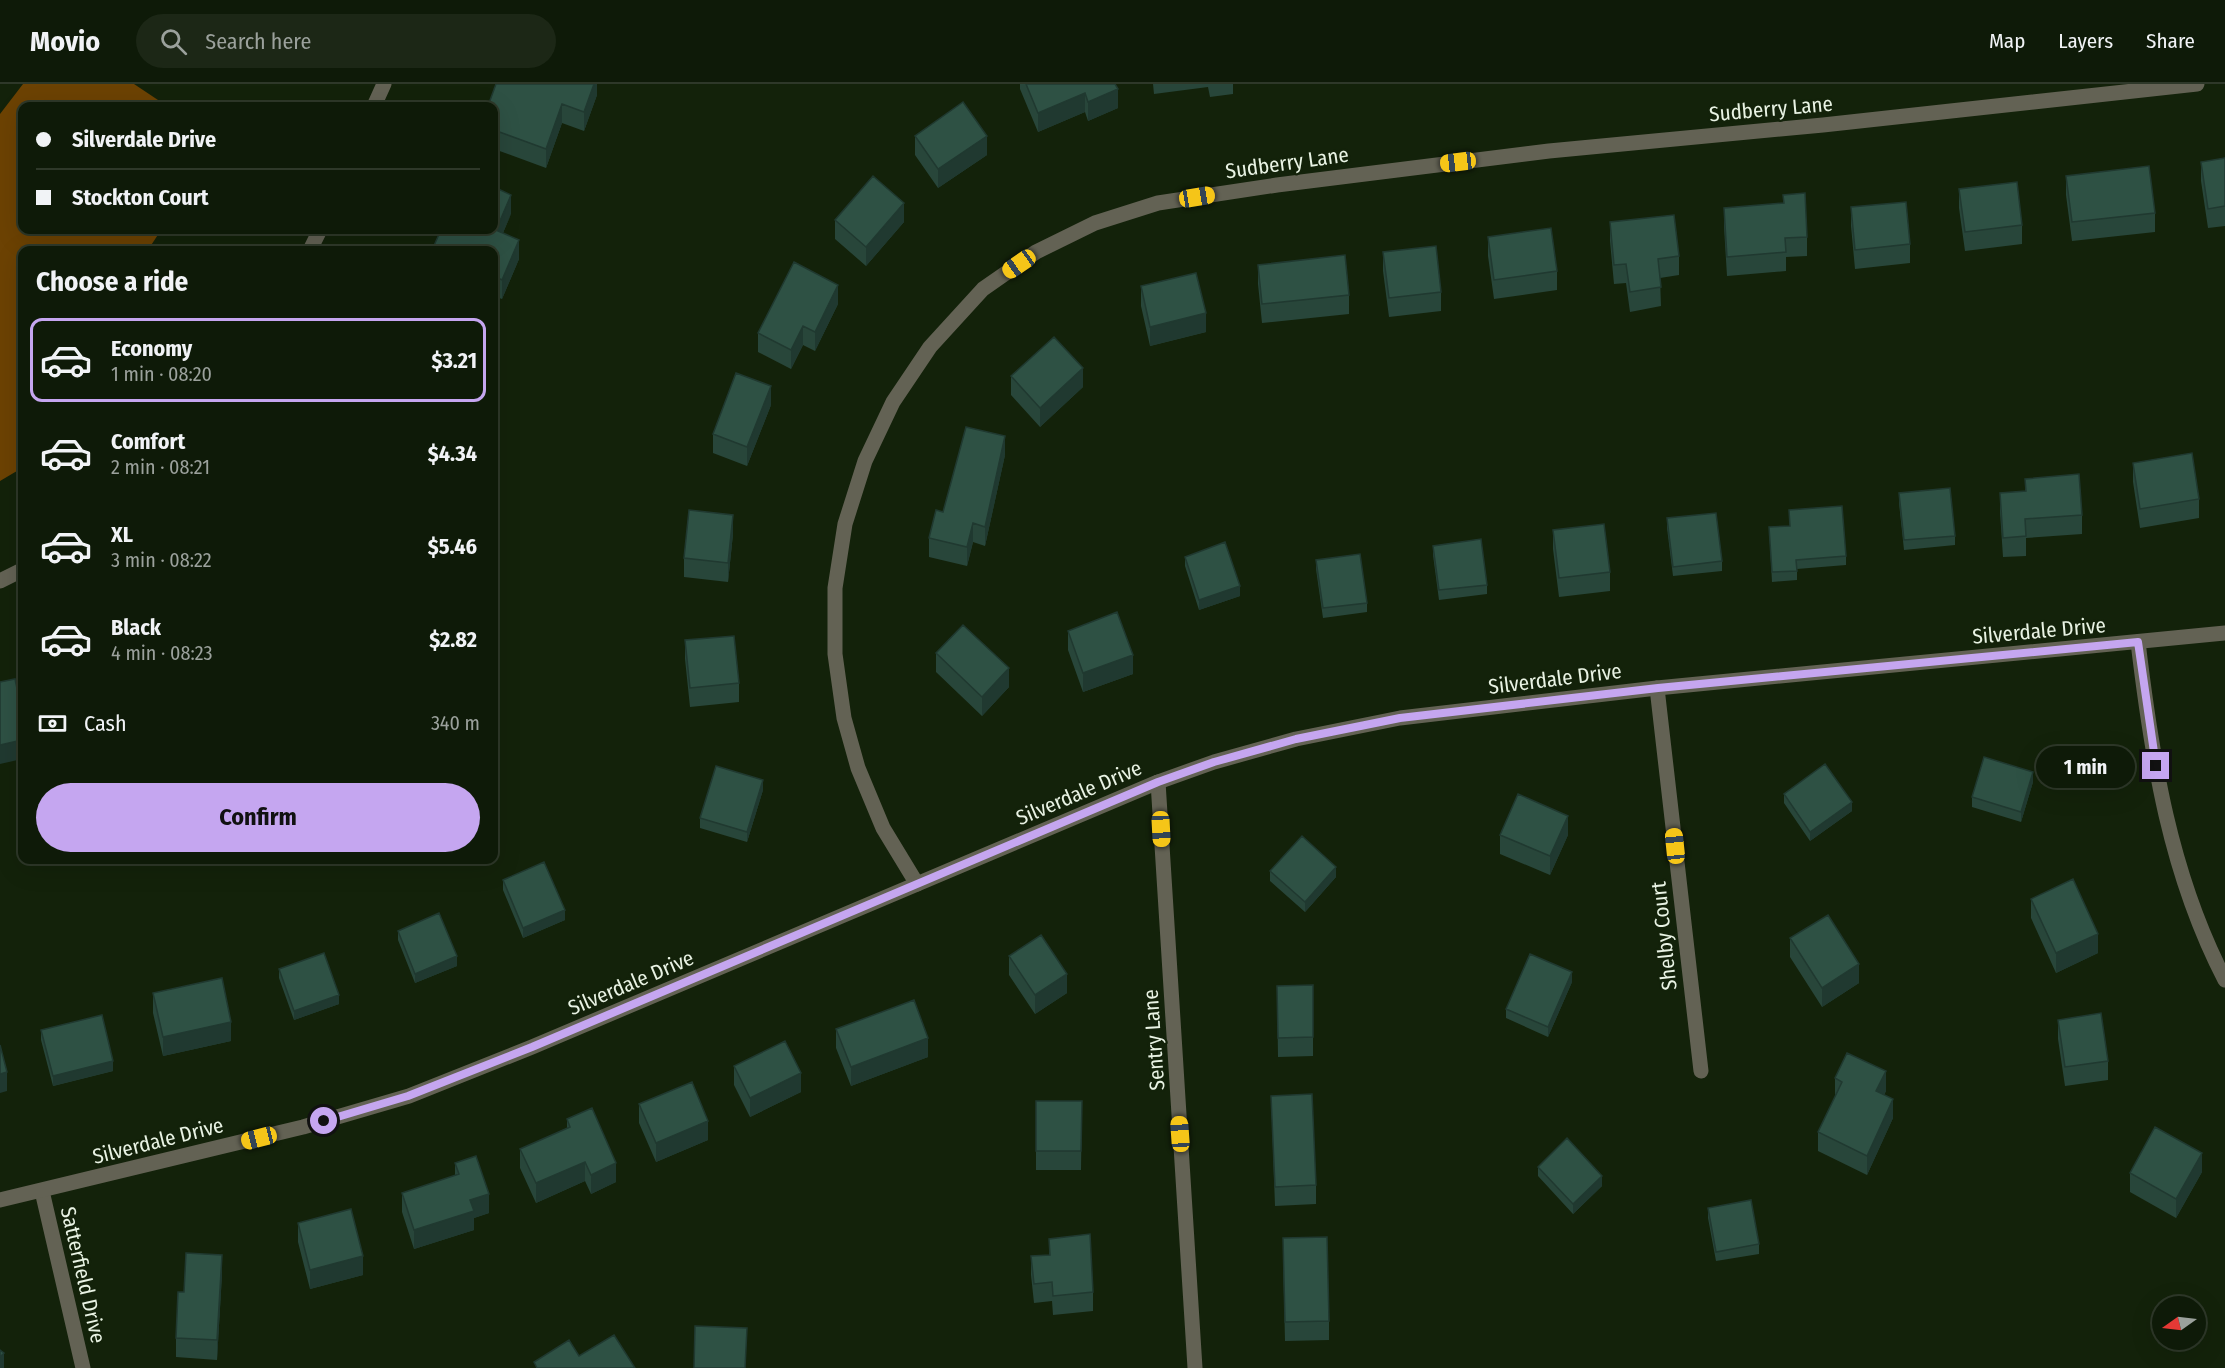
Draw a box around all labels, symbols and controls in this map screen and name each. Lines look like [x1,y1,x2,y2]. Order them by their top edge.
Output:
search box [136,14,556,68]
text: Movio [30,25,100,58]
icon: search [157,25,190,58]
text: Search here [205,28,311,55]
text: Map [1989,28,2025,54]
text: Layers [2058,28,2113,54]
text: Share [2146,28,2195,54]
street label: Sudberry Lane [1708,91,1834,127]
text: Silverdale Drive [72,126,216,153]
street label: Sudberry Lane [1224,141,1350,185]
car [1439,151,1477,173]
text: Stockton Court [72,184,209,211]
car [1178,185,1216,209]
car [999,246,1039,282]
text: Choose a ride [36,266,188,298]
icon: car [39,333,93,387]
text: Economy [111,335,192,362]
text: $3.21 [431,347,477,374]
text: 1 min · 08:20 [111,362,212,386]
icon: car [39,426,93,480]
text: Comfort [111,428,185,455]
text: $4.34 [428,440,477,467]
text: 2 min · 08:21 [111,455,210,479]
icon: car [39,519,93,573]
text: XL [111,521,133,548]
text: $5.46 [428,533,477,560]
text: 3 min · 08:22 [111,548,212,572]
icon: car [39,612,93,666]
street label: Silverdale Drive [1971,612,2107,650]
text: Black [111,614,161,641]
text: $2.82 [429,626,477,653]
text: 4 min · 08:23 [111,641,212,665]
street label: Silverdale Drive [1487,658,1623,700]
icon: cash [36,707,69,740]
text: Cash [84,710,127,737]
text: 340 m [431,711,480,735]
callout: 1 min [2036,745,2135,787]
route end [2142,752,2169,779]
street label: Silverdale Drive [1012,755,1146,831]
text: 1 min [2064,755,2107,779]
button: Confirm [36,783,480,852]
car [1151,811,1171,847]
car [1664,827,1686,865]
street label: Shelby Court [1645,880,1683,992]
street label: Silverdale Drive [564,945,698,1021]
street label: Sentry Lane [1138,989,1170,1091]
route start [310,1107,337,1134]
street label: Silverdale Drive [90,1112,226,1170]
car [1170,1115,1190,1153]
car [239,1125,279,1151]
street label: Satterfield Drive [55,1204,111,1346]
north arrow [2152,1296,2206,1350]
map controls [2152,1296,2206,1350]

